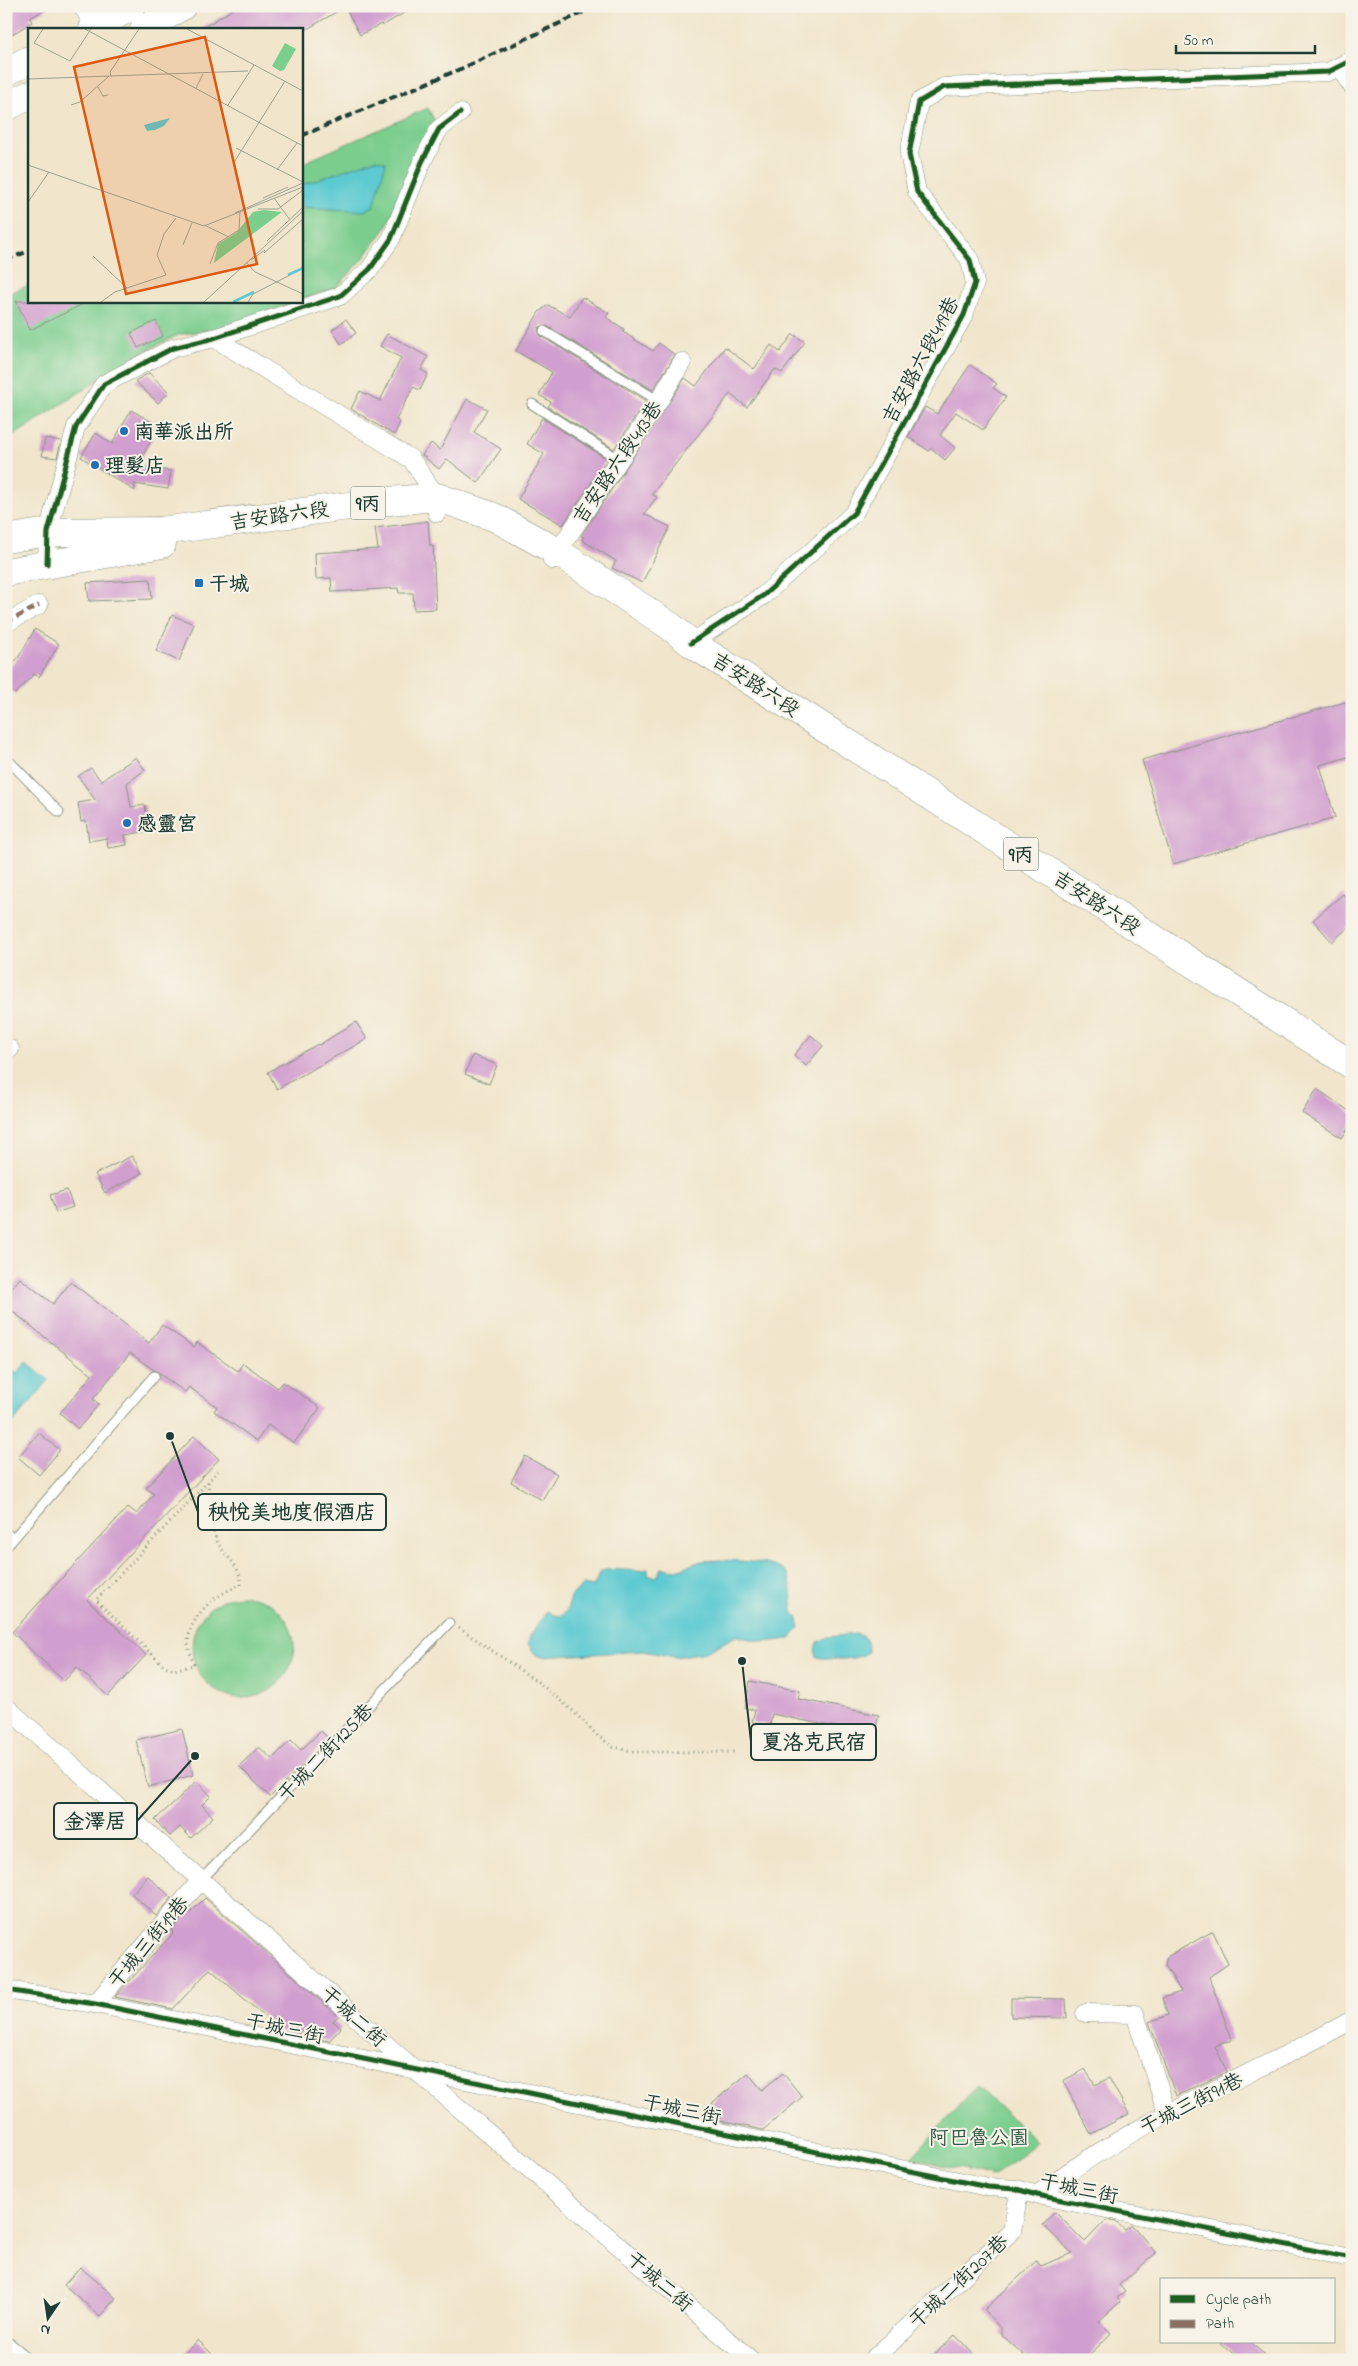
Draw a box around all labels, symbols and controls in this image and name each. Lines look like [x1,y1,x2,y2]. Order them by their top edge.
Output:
scale bar [1176,22,1314,54]
inset map [28,28,302,302]
text: 50 m [1183,30,1214,52]
street label: 吉安路六段419巷 [876,291,968,430]
street label: 吉安路六段413巷 [567,395,672,531]
place label: 南華派出所 [134,419,234,448]
marker: 南華派出所 [118,425,130,437]
place label: 理髮店 [105,453,165,482]
marker: 理髮店 [89,459,101,471]
road number: 9丙 [350,486,386,520]
street label: 吉安路六段 [228,496,331,539]
place label: 干城 [209,571,249,600]
marker: 干城 [193,577,205,589]
street label: 吉安路六段 [705,647,804,725]
place label: 感靈宮 [137,811,197,840]
marker: 感靈宮 [121,817,133,829]
road number: 9丙 [1004,838,1038,871]
street label: 吉安路六段 [1046,865,1145,943]
callout: 秧悦美地度假酒店 [198,1494,386,1530]
text: 秧悦美地度假酒店 [208,1499,376,1529]
street label: 干城二街125巷 [272,1697,382,1810]
callout: 夏洛克民宿 [751,1724,876,1760]
text: 夏洛克民宿 [762,1729,867,1759]
callout: 金澤居 [54,1803,137,1839]
text: 金澤居 [64,1808,127,1838]
street label: 干城三街19巷 [103,1890,198,1996]
street label: 干城二街 [313,1980,392,2055]
street label: 干城三街 [242,2008,327,2053]
street label: 干城三街91巷 [1135,2066,1250,2144]
street label: 干城三街 [639,2089,724,2134]
park label: 阿巴魯公園 [929,2125,1029,2154]
street label: 干城三街 [1036,2168,1121,2213]
street label: 干城二街207巷 [903,2228,1017,2337]
street label: 干城二街 [619,2246,698,2320]
legend [1160,2278,1336,2344]
text: Cycle path [1206,2289,1271,2312]
north arrow [22,2294,72,2344]
text: Path [1206,2313,1234,2335]
text: N [38,2318,52,2340]

